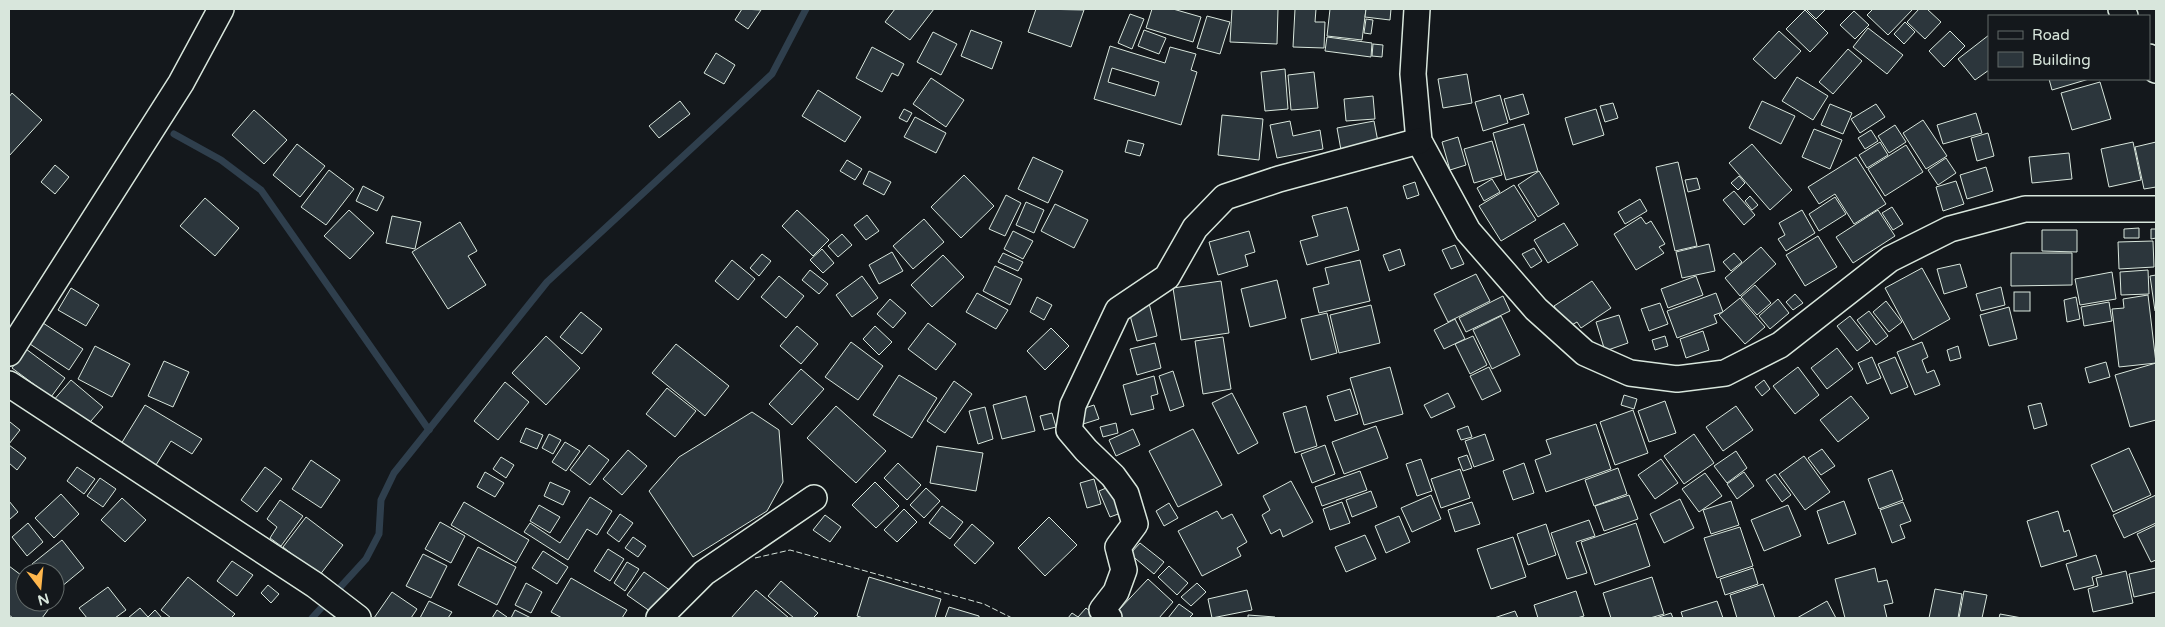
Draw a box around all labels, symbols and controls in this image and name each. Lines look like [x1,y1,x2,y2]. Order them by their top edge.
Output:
legend [1988,15,2150,80]
text: Road [2032,26,2070,44]
text: Building [2032,51,2091,69]
north arrow [15,562,65,612]
text: N [36,589,51,609]

